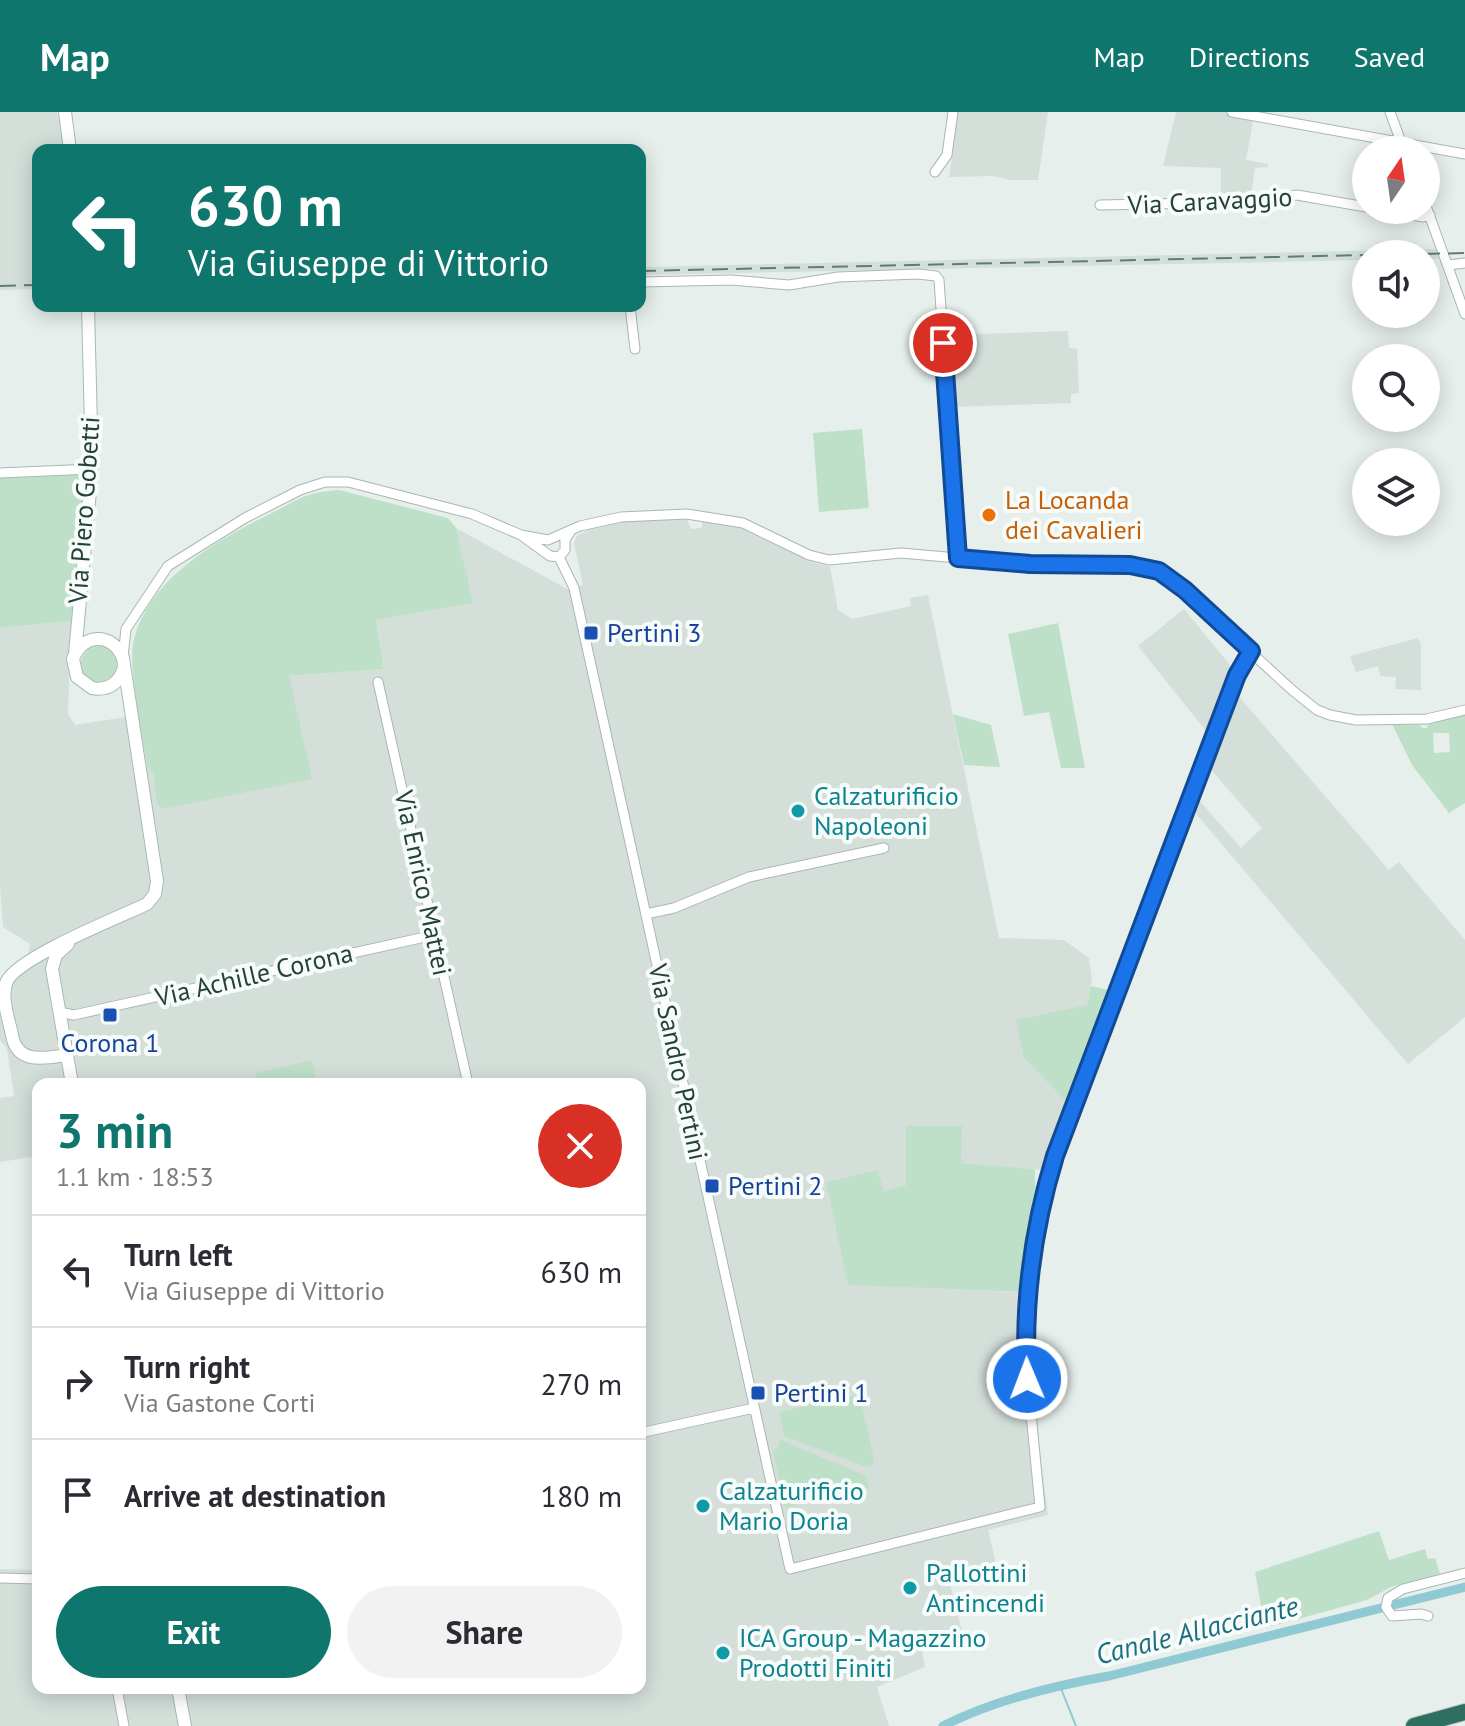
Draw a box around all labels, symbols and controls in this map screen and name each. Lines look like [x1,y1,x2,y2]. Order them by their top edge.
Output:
text: Map [40,32,110,81]
text: Map [1094,38,1145,75]
text: Directions [1189,38,1310,75]
text: Saved [1354,38,1425,75]
north arrow [1352,136,1440,224]
map controls [1352,136,1440,536]
text: 630 m [188,169,343,241]
icon: left [56,176,160,280]
street label: Via Caravaggio [1126,180,1293,221]
text: Via Giuseppe di Vittorio [188,239,549,286]
button: sound [1352,240,1440,328]
pin [909,309,977,377]
icon: arrive [921,321,965,365]
button: search [1352,344,1440,432]
street label: Via Piero Gobetti [60,415,107,606]
button: layers [1352,448,1440,536]
place label: La Locanda dei Cavalieri [1005,483,1142,546]
marker: La Locanda dei Cavalieri [980,506,998,524]
place label: Pertini 3 [607,616,702,649]
marker: Pertini 3 [582,624,600,642]
place label: Calzaturificio Napoleoni [814,779,959,842]
street label: Via Enrico Mattei [388,786,459,979]
marker: Calzaturificio Napoleoni [789,802,807,820]
street label: Via Achille Corona [151,936,356,1013]
street label: Via Sandro Pertini [641,960,715,1163]
marker: Corona 1 [101,1006,119,1024]
place label: Corona 1 [61,1026,159,1059]
text: 3 min [56,1099,173,1161]
button: close [538,1104,622,1188]
text: 1.1 km · 18:53 [56,1160,214,1193]
place label: Pertini 2 [728,1169,823,1202]
marker: Pertini 2 [703,1177,721,1195]
text: Turn left [124,1235,232,1274]
icon: left [56,1249,100,1293]
text: 630 m [541,1252,622,1291]
text: Via Giuseppe di Vittorio [124,1274,385,1307]
position arrow [985,1337,1069,1421]
text: Turn right [124,1347,250,1386]
icon: right [56,1361,100,1405]
text: 270 m [541,1364,622,1403]
place label: Pertini 1 [774,1376,869,1409]
marker: Pertini 1 [749,1384,767,1402]
text: Via Gastone Corti [124,1386,315,1419]
icon: arrive [56,1473,100,1517]
place label: Calzaturificio Mario Doria [719,1474,864,1537]
text: Arrive at destination [124,1476,386,1515]
text: 180 m [541,1476,622,1515]
marker: Calzaturificio Mario Doria [694,1497,712,1515]
place label: Pallottini Antincendi [926,1556,1045,1619]
marker: Pallottini Antincendi [901,1579,919,1597]
button: Exit [56,1586,331,1678]
button: Share [347,1586,622,1678]
water label: Canale Allacciante [1092,1586,1302,1673]
place label: ICA Group - Magazzino Prodotti Finiti [739,1621,986,1684]
marker: ICA Group - Magazzino Prodotti Finiti [714,1644,732,1662]

